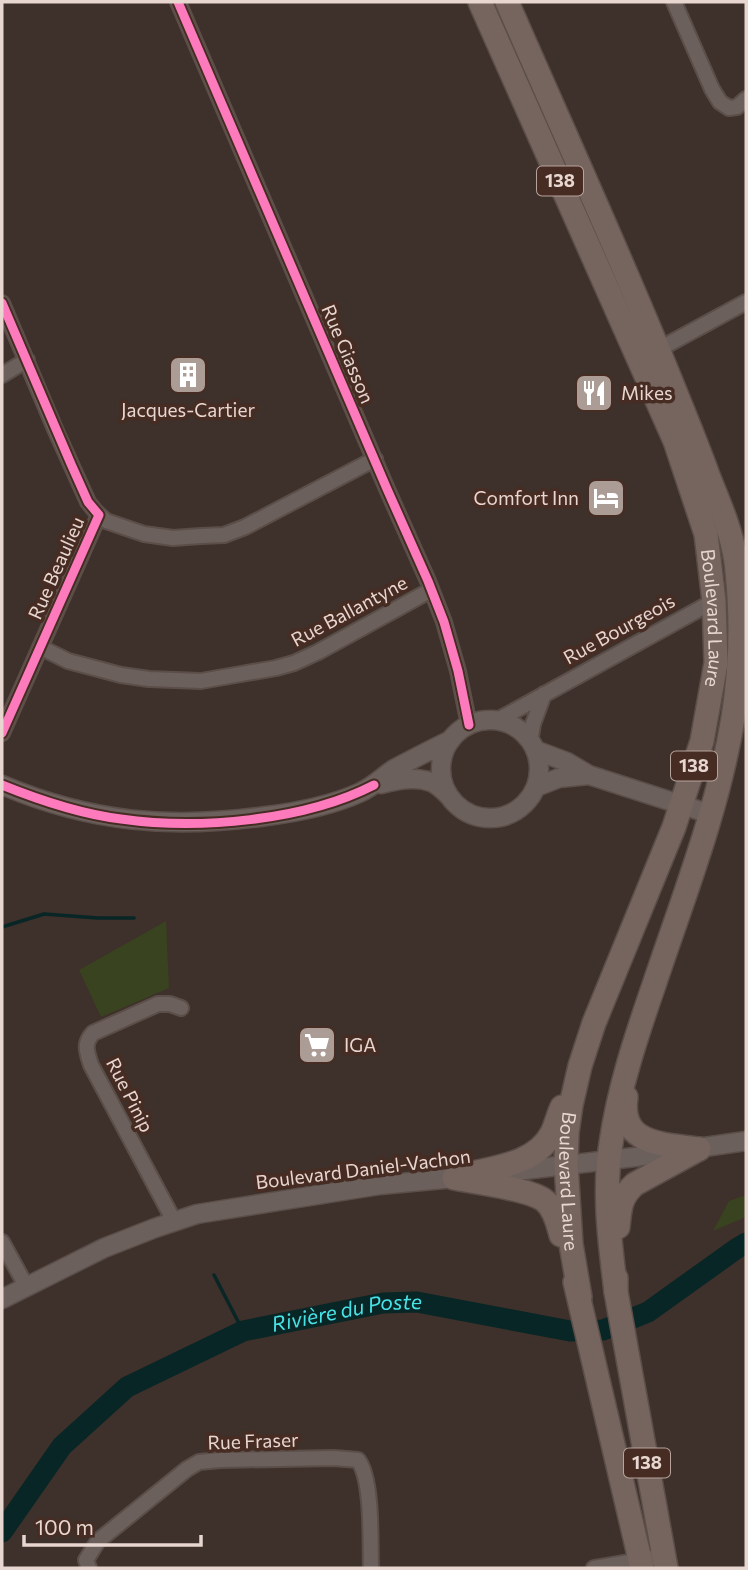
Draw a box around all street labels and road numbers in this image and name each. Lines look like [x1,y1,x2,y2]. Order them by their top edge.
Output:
road number: 138 [537,166,583,196]
street label: Rue Giasson [317,301,380,407]
street label: Rue Beaulieu [23,513,88,623]
street label: Boulevard Laure [697,548,728,689]
street label: Rue Ballantyne [287,570,411,651]
street label: Rue Bourgeois [559,589,678,669]
road number: 138 [671,752,717,780]
street label: Rue Pinip [102,1054,159,1136]
street label: Boulevard Laure [555,1110,584,1252]
street label: Boulevard Daniel-Vachon [254,1144,472,1193]
street label: Rue Fraser [207,1427,299,1454]
road number: 138 [624,1448,670,1478]

